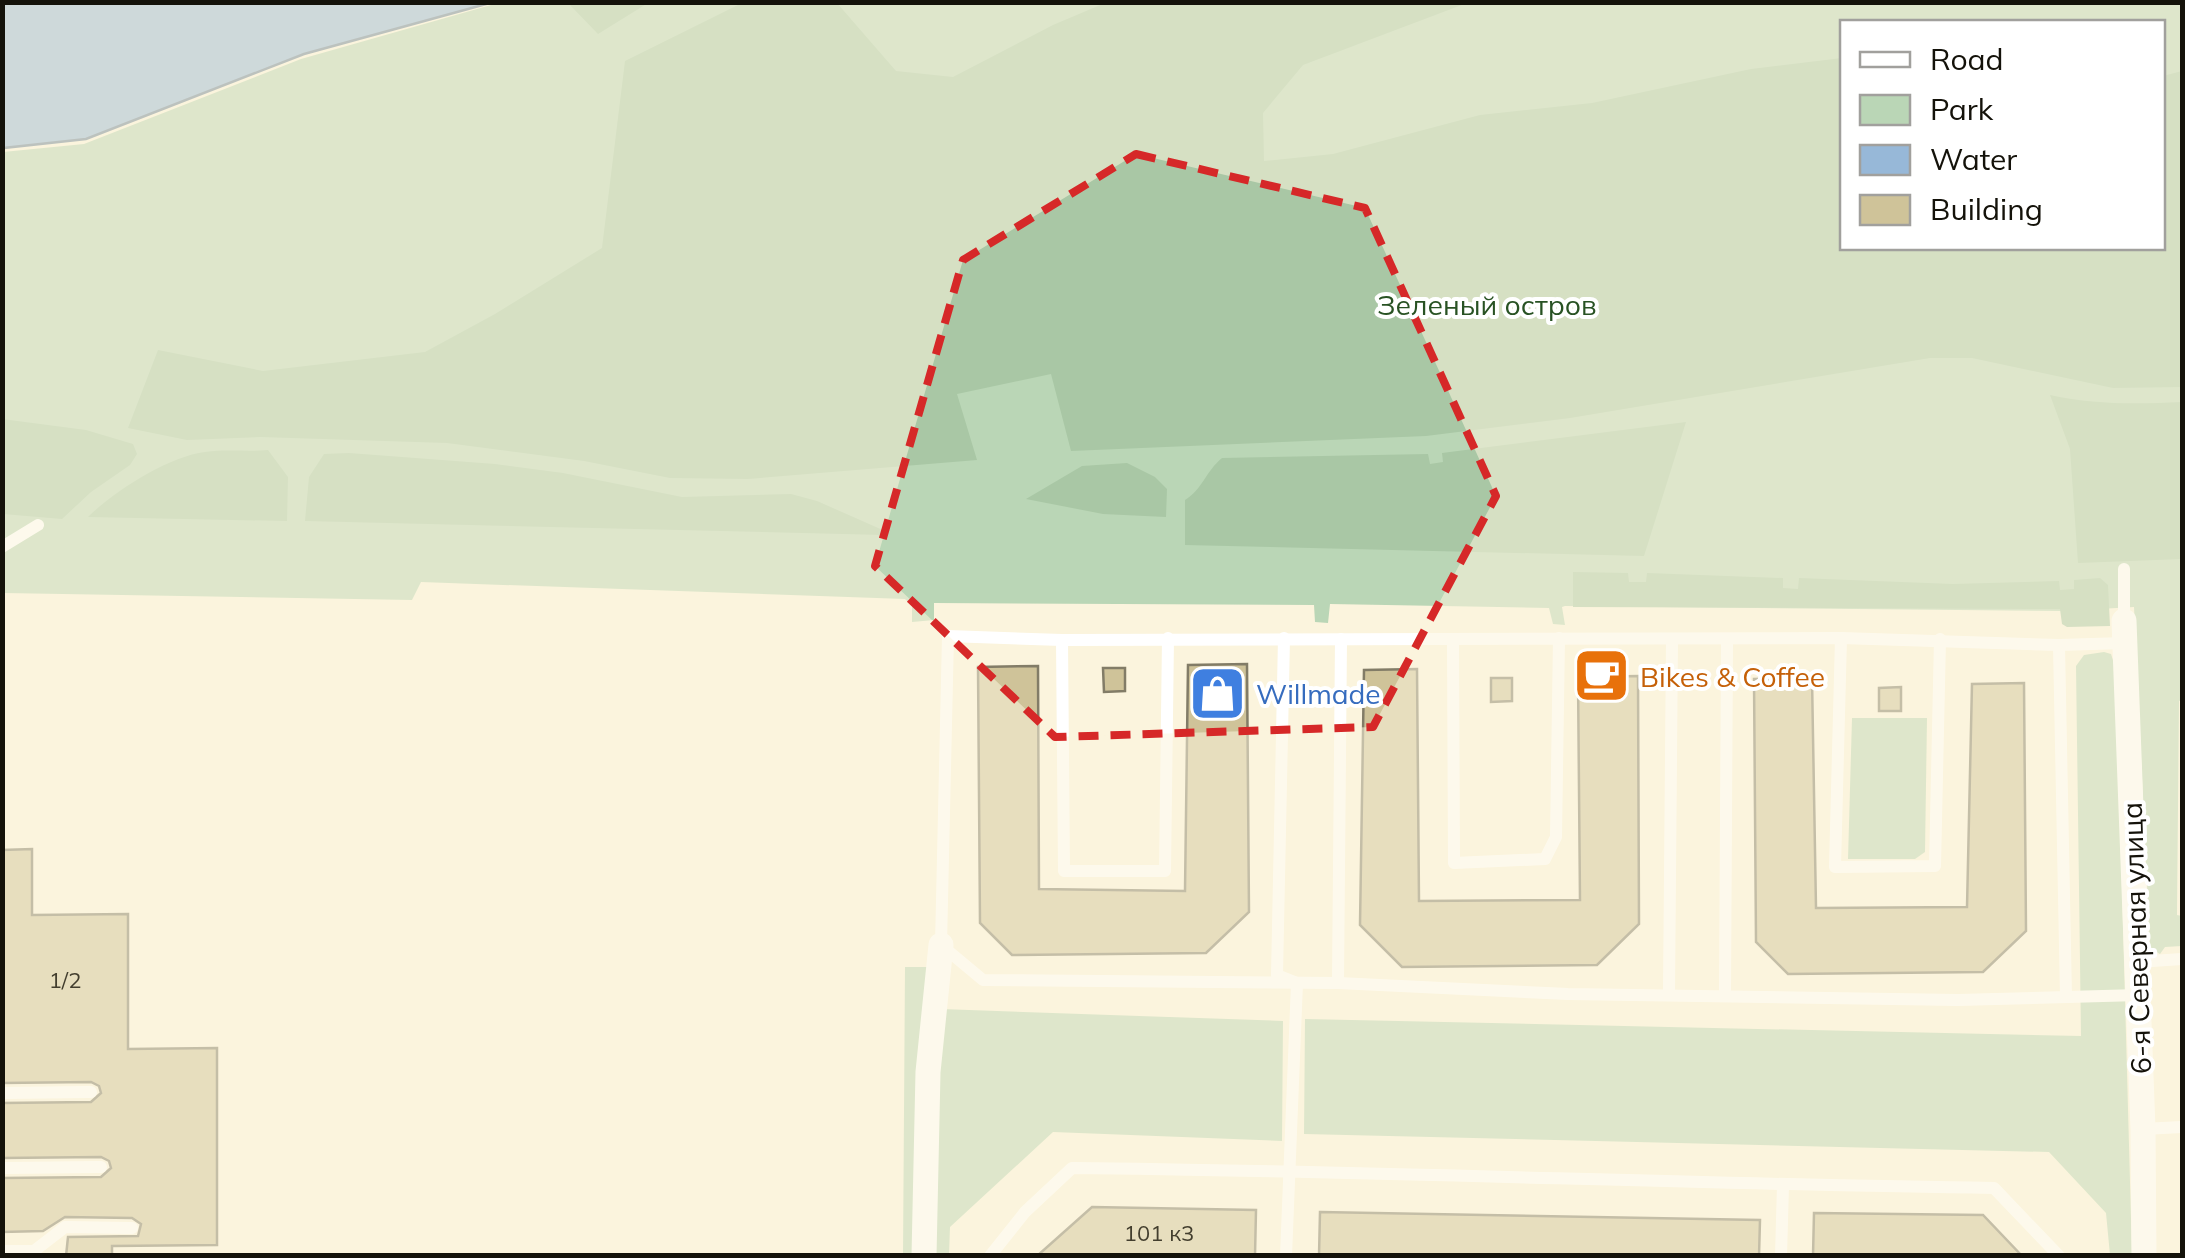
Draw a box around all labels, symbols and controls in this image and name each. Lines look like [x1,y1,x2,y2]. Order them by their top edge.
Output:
legend [1840,20,2165,250]
text: Road [1930,40,2004,78]
text: Park [1930,90,1994,128]
text: Water [1930,140,2017,178]
text: Building [1930,190,2043,228]
park label: Зеленый остров [1377,287,1597,322]
cafe icon: Bikes & Coffee [1571,646,1631,706]
place label: Bikes & Coffee [1640,659,1825,694]
shop icon: Willmade [1187,663,1247,723]
place label: Willmade [1256,676,1381,711]
street label: 6-я Северная улица [2114,801,2158,1075]
house number: 1/2 [49,966,81,994]
house number: 101 к3 [1124,1219,1194,1247]

